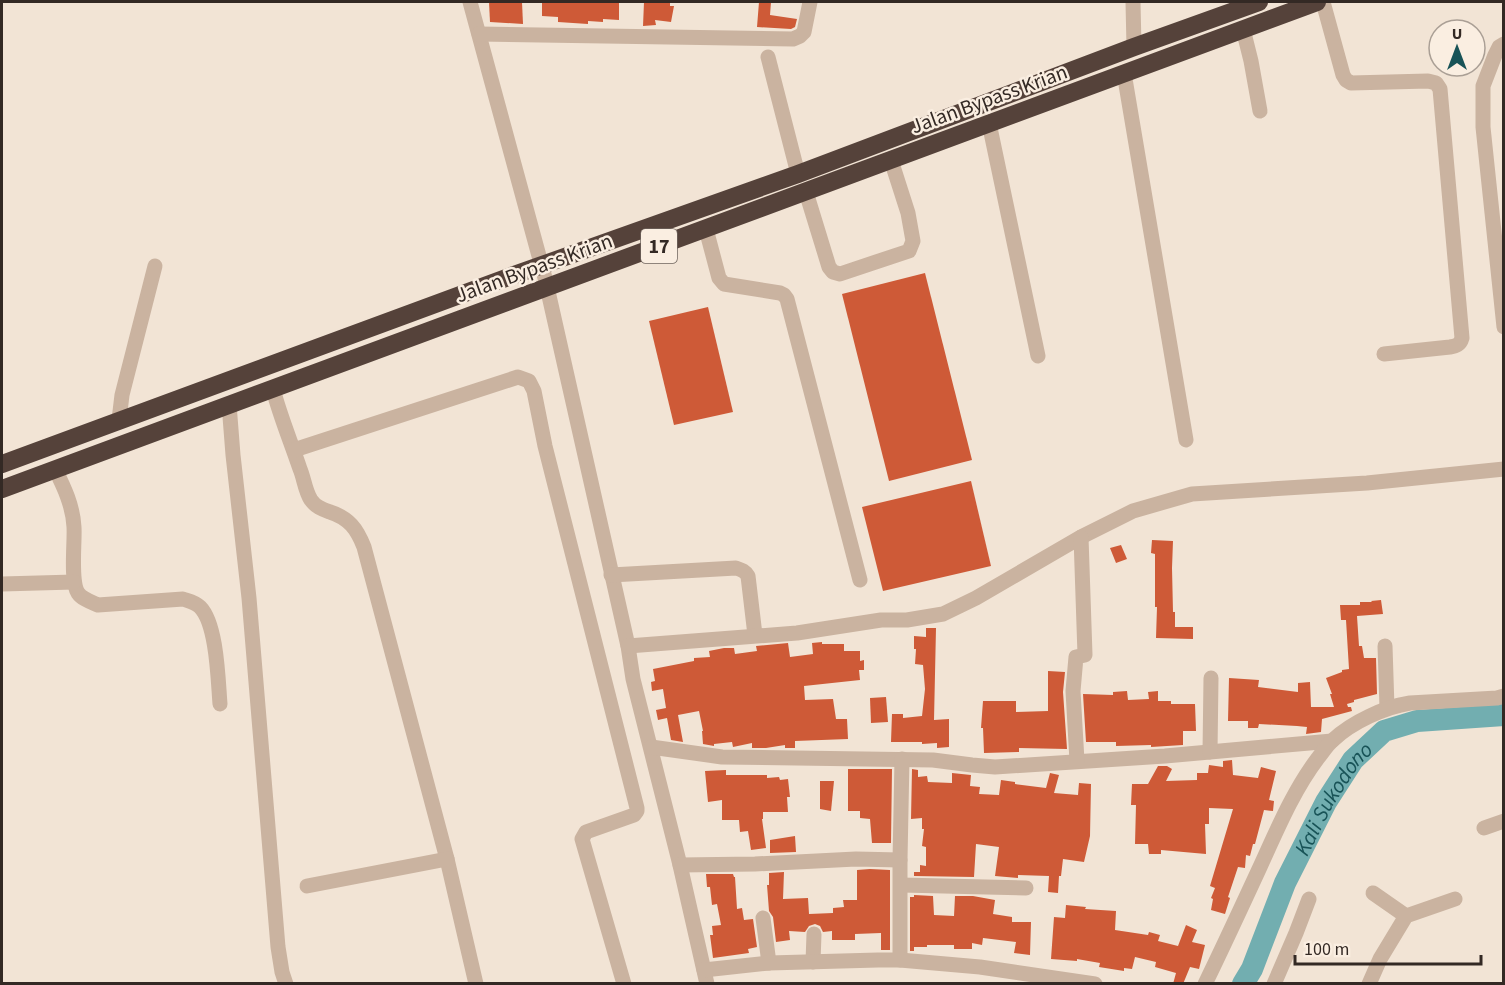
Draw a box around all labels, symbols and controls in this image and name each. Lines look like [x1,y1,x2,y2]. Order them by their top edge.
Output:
north arrow [1427,18,1487,78]
text: U [1452,23,1462,45]
street label: Jalan Bypass Krian [907,57,1071,141]
street label: Jalan Bypass Krian [452,226,616,310]
road number: 17 [641,229,677,263]
water label: Kali Sukodono [1286,735,1380,861]
scale bar [1295,928,1481,966]
text: 100 m [1304,937,1349,962]

